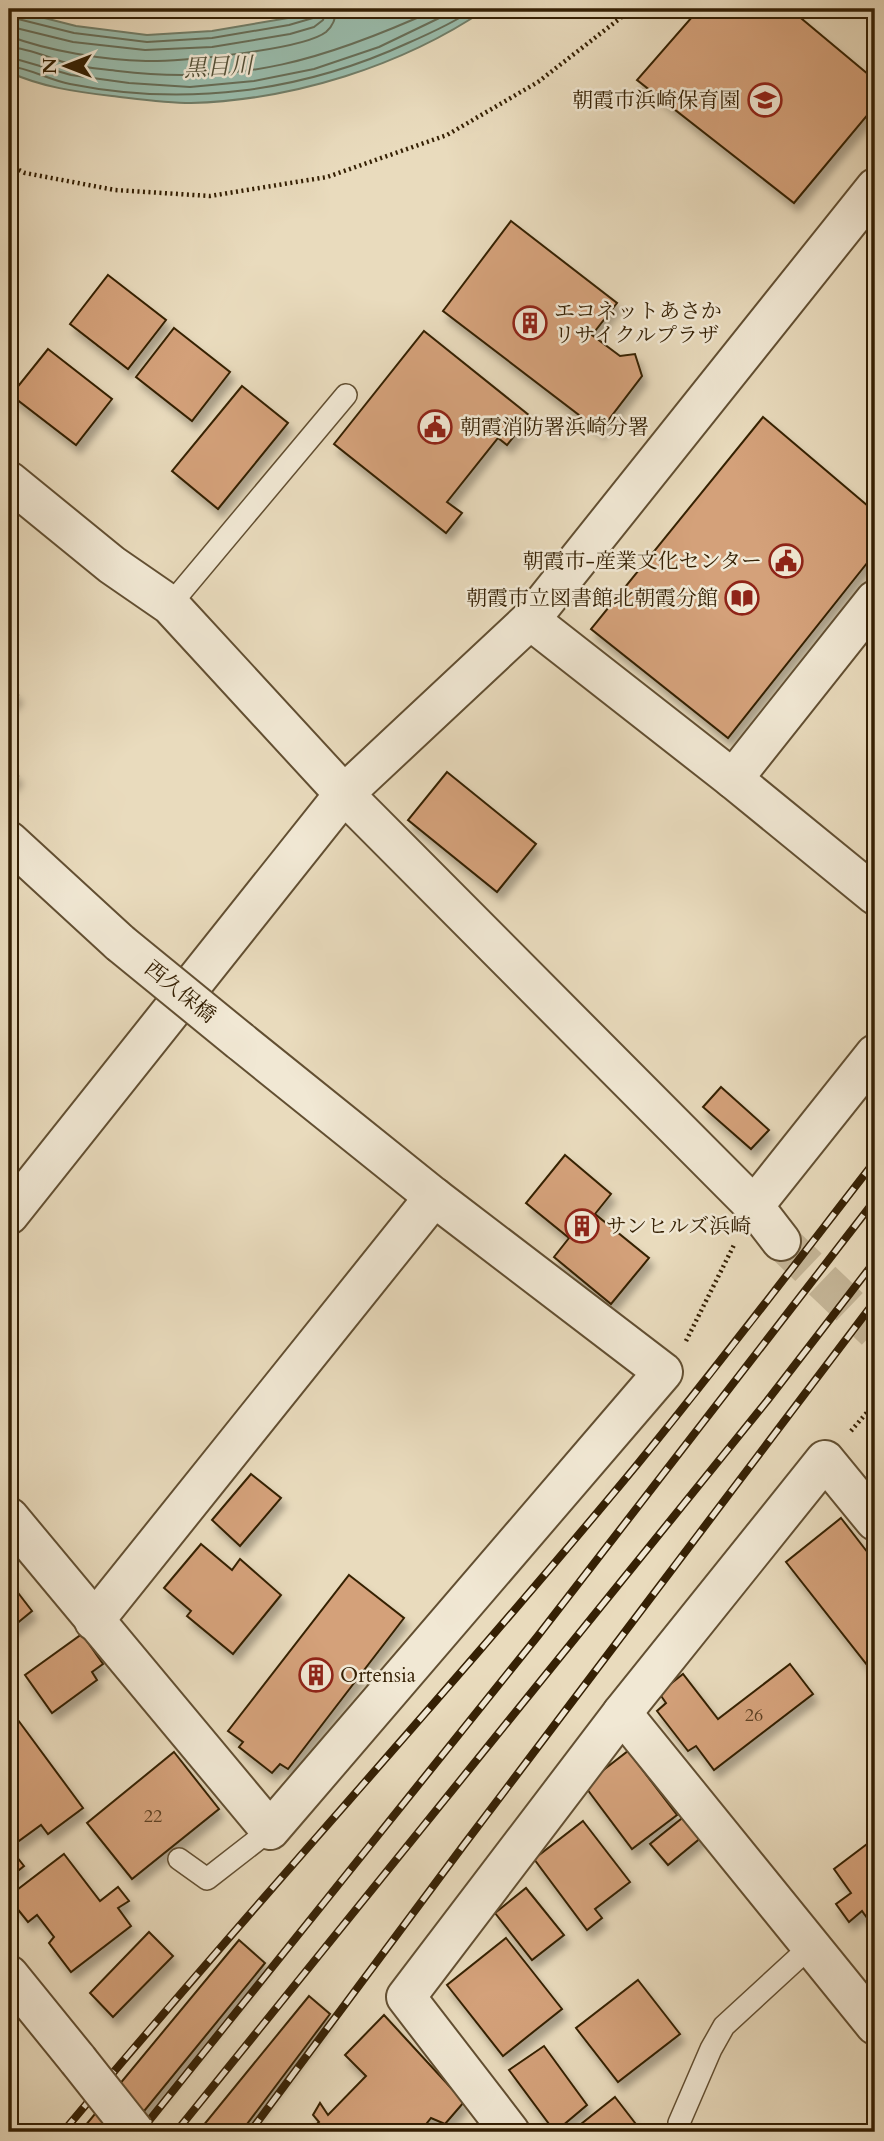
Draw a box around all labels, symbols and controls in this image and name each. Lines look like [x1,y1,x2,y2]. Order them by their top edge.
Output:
north arrow [32,32,102,102]
water label: 黒目川 [183,50,256,84]
text: N [37,57,63,74]
school or university icon: 朝霞市浜崎保育園 [746,81,784,119]
place label: 朝霞市浜崎保育園 [572,86,740,115]
place label: エコネットあさか リサイクルプラザ [554,297,722,350]
building icon: エコネットあさか リサイクルプラザ [511,304,549,342]
public building icon: 朝霞消防署浜崎分署 [416,408,454,446]
place label: 朝霞消防署浜崎分署 [460,413,649,442]
public building icon: 朝霞市-産業文化センター [767,542,805,580]
place label: 朝霞市-産業文化センター [522,547,762,576]
library icon: 朝霞市立図書館北朝霞分館 [723,579,761,617]
place label: 朝霞市立図書館北朝霞分館 [466,584,718,613]
street label: 西久保橋 [138,954,222,1030]
building icon: サンヒルズ浜崎 [563,1207,601,1245]
place label: サンヒルズ浜崎 [606,1212,751,1241]
building icon: Ortensia [297,1656,335,1694]
place label: Ortensia [340,1661,416,1690]
house number: 26 [745,1703,763,1728]
house number: 22 [144,1804,162,1829]

